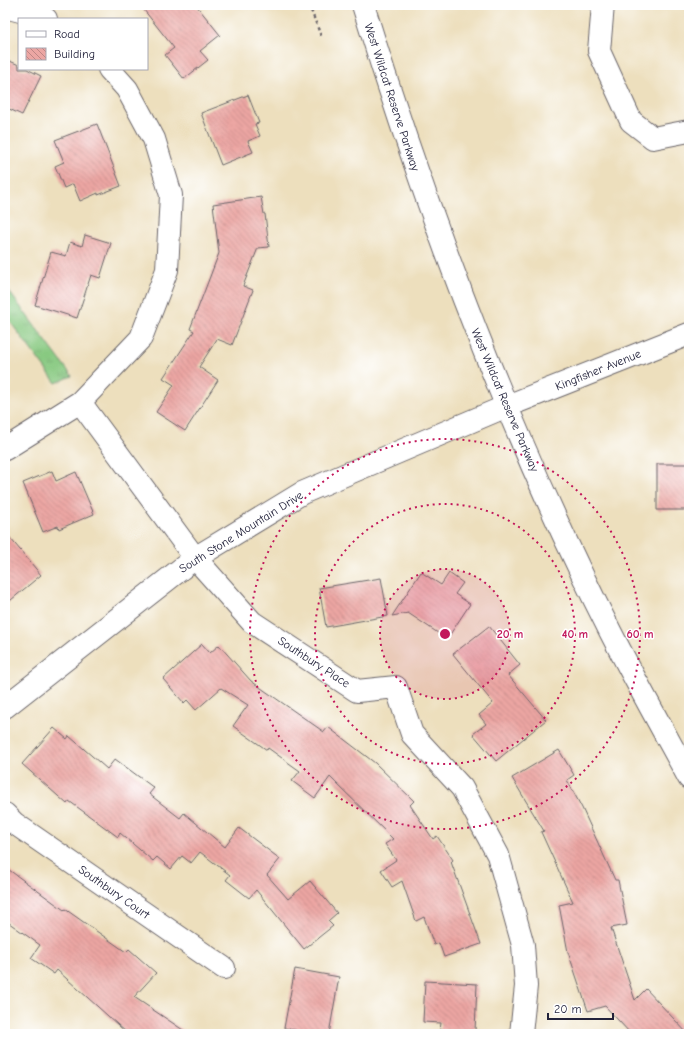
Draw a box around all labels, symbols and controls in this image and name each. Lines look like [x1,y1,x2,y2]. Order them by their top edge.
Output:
legend [18,18,148,70]
street label: West Wildcat Reserve Parkway [361,21,423,173]
text: Road [54,27,80,41]
text: Building [54,47,95,61]
street label: West Wildcat Reserve Parkway [468,326,542,474]
street label: Kingfisher Avenue [553,346,643,394]
street label: South Stone Mountain Drive [177,488,305,576]
centre of rings [438,627,452,641]
text: 20 m [497,627,523,641]
text: 40 m [562,627,588,641]
text: 60 m [627,627,653,641]
street label: Southbury Place [275,634,353,690]
street label: Southbury Court [76,862,153,922]
scale bar [548,995,613,1021]
text: 20 m [554,1002,582,1016]

